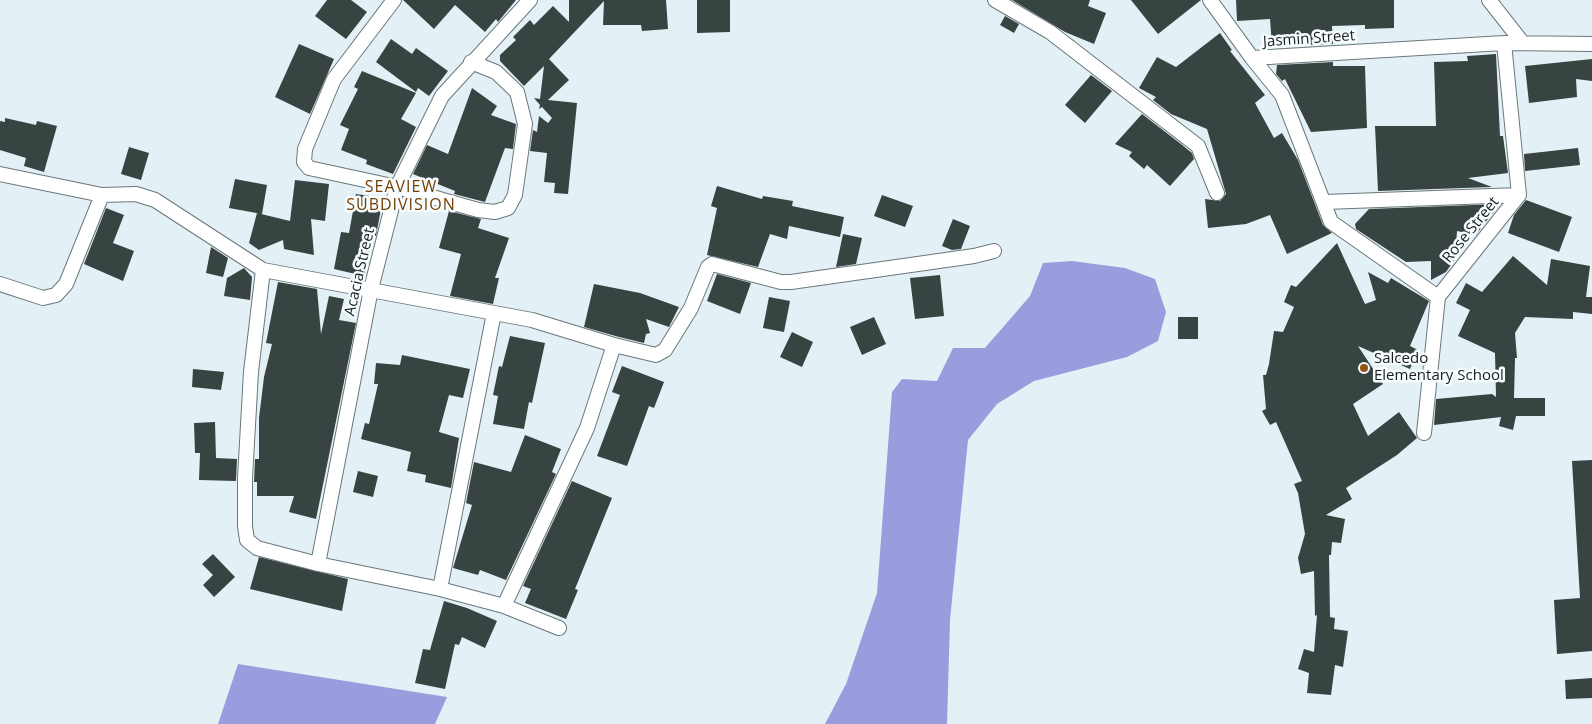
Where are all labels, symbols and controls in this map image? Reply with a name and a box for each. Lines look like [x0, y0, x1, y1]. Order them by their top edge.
street label: Jasmin Street [1262, 27, 1356, 51]
district label: SEAVIEW SUBDIVISION [345, 177, 457, 215]
street label: Rose Street [1439, 193, 1503, 267]
street label: Acacia Street [341, 226, 379, 318]
place label: Salcedo Elementary School [1374, 350, 1504, 385]
marker: Salcedo Elementary School [1358, 362, 1370, 374]

